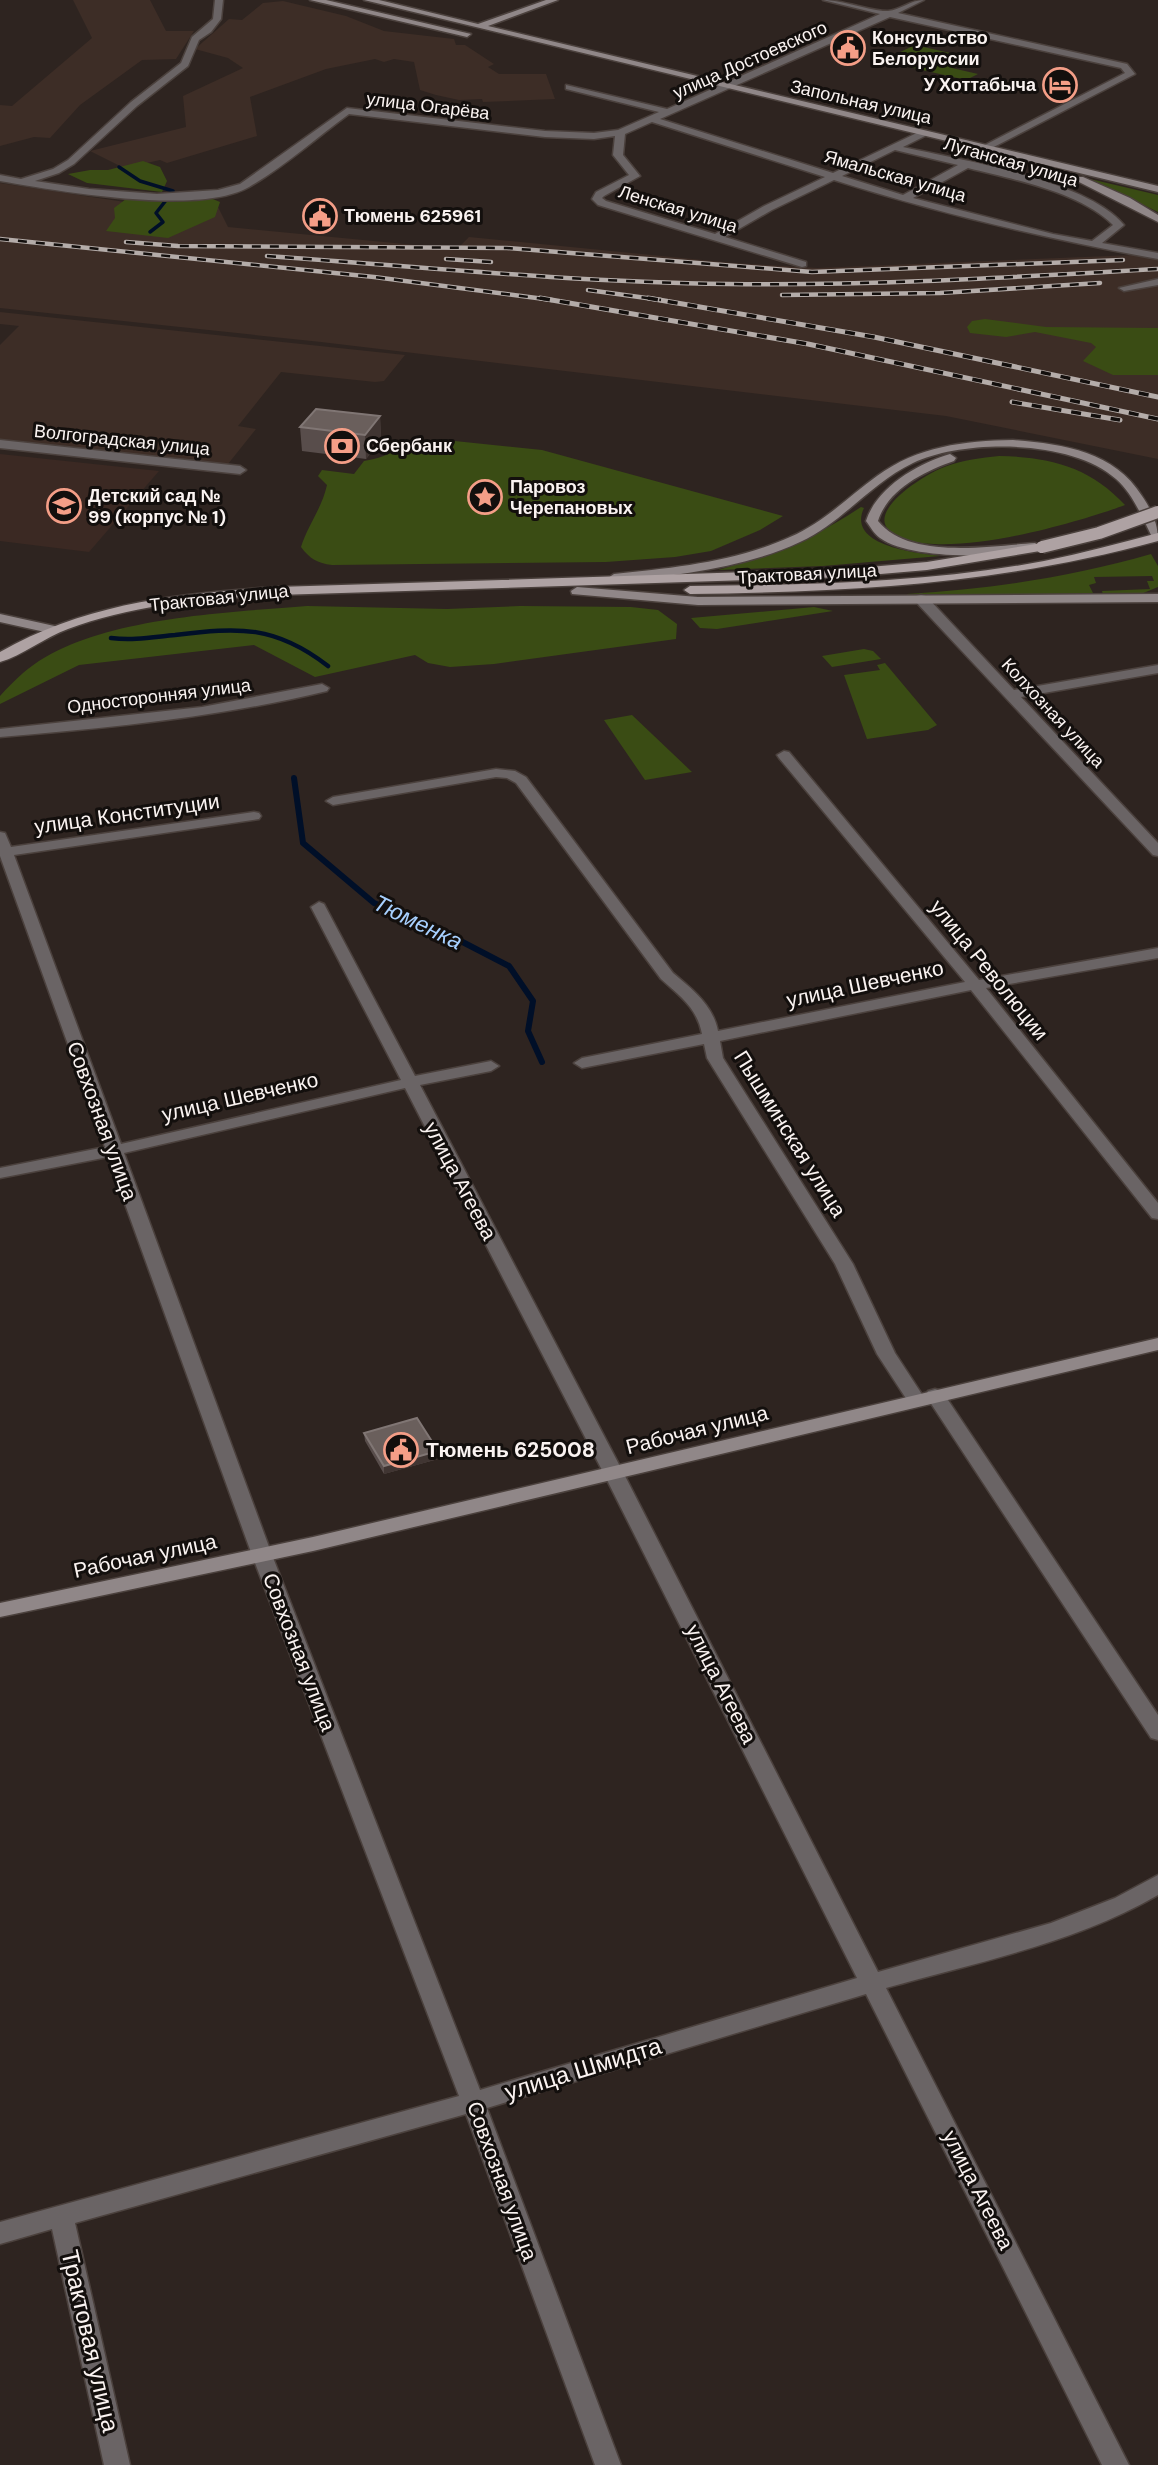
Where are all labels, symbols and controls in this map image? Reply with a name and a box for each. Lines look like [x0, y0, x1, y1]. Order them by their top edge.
street label: улица Достоевского [669, 15, 831, 105]
place label: Консульство Белоруссии [872, 26, 988, 71]
public building icon: Консульство Белоруссии [829, 29, 867, 67]
hotel icon: У Хоттабыча [1041, 66, 1079, 104]
place label: У Хоттабыча [924, 73, 1037, 97]
street label: Запольная улица [788, 74, 935, 130]
street label: улица Огарёва [365, 87, 492, 126]
street label: Луганская улица [941, 131, 1082, 193]
street label: Ямальская улица [821, 144, 970, 208]
street label: Ленская улица [616, 180, 741, 239]
public building icon: Тюмень 625961 [301, 197, 339, 235]
place label: Тюмень 625961 [344, 204, 481, 228]
street label: Волгоградская улица [33, 419, 212, 461]
bank icon: Сбербанк [323, 427, 361, 465]
place label: Сбербанк [366, 434, 453, 458]
place label: Паровоз Черепановых [510, 475, 633, 520]
place icon: Паровоз Черепановых [466, 478, 504, 516]
place label: Детский сад № 99 (корпус № 1) [88, 484, 226, 529]
school or university icon: Детский сад № 99 (корпус № 1) [45, 487, 83, 525]
street label: Трактовая улица [737, 558, 878, 590]
street label: Трактовая улица [148, 579, 291, 617]
street label: Колхозная улица [996, 653, 1111, 774]
street label: Односторонняя улица [66, 673, 253, 719]
street label: улица Конституции [33, 787, 221, 841]
water label: Тюменка [369, 888, 467, 956]
street label: улица Революции [923, 894, 1055, 1046]
street label: улица Шевченко [784, 954, 946, 1014]
street label: Совхозная улица [60, 1038, 144, 1205]
street label: Пышминская улица [727, 1045, 853, 1223]
street label: улица Шевченко [159, 1065, 321, 1129]
street label: улица Агеева [417, 1117, 503, 1245]
street label: Рабочая улица [623, 1399, 771, 1461]
public building icon: Тюмень 625008 [382, 1431, 420, 1469]
place label: Тюмень 625008 [426, 1436, 595, 1464]
street label: Рабочая улица [71, 1527, 219, 1585]
street label: Совхозная улица [256, 1569, 342, 1735]
street label: улица Агеева [679, 1620, 763, 1749]
street label: улица Шмидта [501, 2030, 666, 2107]
street label: Совхозная улица [460, 2098, 544, 2265]
street label: улица Агеева [936, 2126, 1020, 2255]
street label: Трактовая улица [54, 2247, 127, 2436]

